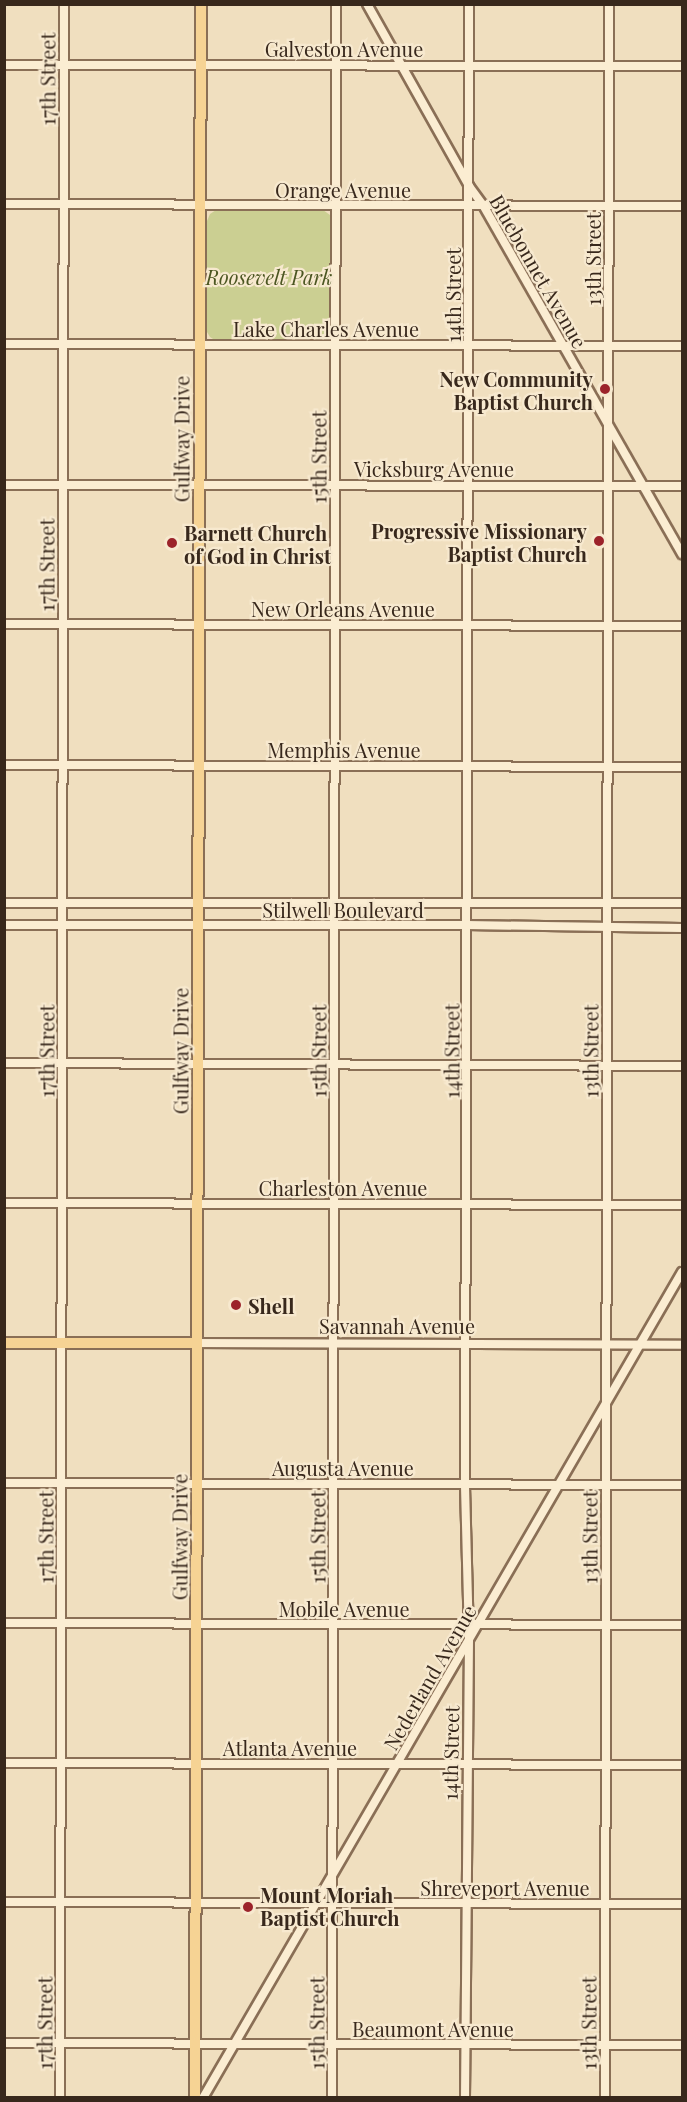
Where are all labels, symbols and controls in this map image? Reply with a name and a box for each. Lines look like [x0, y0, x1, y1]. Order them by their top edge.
street label: 17th Street [35, 32, 59, 126]
street label: Galveston Avenue [264, 36, 424, 60]
street label: Orange Avenue [275, 177, 411, 201]
street label: Bluebonnet Avenue [485, 190, 593, 352]
street label: 13th Street [580, 212, 604, 306]
street label: 14th Street [440, 248, 464, 342]
park label: Roosevelt Park [206, 264, 332, 288]
street label: Lake Charles Avenue [233, 316, 419, 340]
place label: New Community Baptist Church [439, 366, 593, 413]
street label: Gulfway Drive [169, 375, 193, 503]
marker: New Community Baptist Church [598, 382, 612, 396]
street label: 15th Street [306, 411, 330, 503]
street label: Vicksburg Avenue [354, 456, 514, 480]
street label: 17th Street [34, 518, 58, 612]
place label: Progressive Missionary Baptist Church [371, 518, 587, 565]
place label: Barnett Church of God in Christ [184, 520, 331, 567]
marker: Progressive Missionary Baptist Church [592, 534, 606, 548]
marker: Barnett Church of God in Christ [165, 536, 179, 550]
street label: New Orleans Avenue [251, 596, 435, 620]
street label: Memphis Avenue [267, 737, 421, 761]
street label: Stilwell Boulevard [262, 897, 424, 921]
street label: Gulfway Drive [168, 987, 192, 1115]
street label: 17th Street [34, 1004, 58, 1098]
street label: 14th Street [439, 1004, 463, 1098]
street label: 13th Street [578, 1004, 602, 1098]
street label: 15th Street [306, 1005, 330, 1097]
street label: Charleston Avenue [258, 1175, 428, 1199]
place label: Shell [248, 1293, 294, 1317]
marker: Shell [229, 1298, 243, 1312]
street label: Savannah Avenue [319, 1313, 475, 1337]
street label: Augusta Avenue [272, 1455, 414, 1479]
street label: Gulfway Drive [167, 1473, 191, 1601]
street label: 17th Street [33, 1490, 57, 1584]
street label: 13th Street [577, 1490, 601, 1584]
street label: 15th Street [305, 1491, 329, 1583]
street label: Mobile Avenue [278, 1596, 410, 1620]
street label: Nederland Avenue [378, 1600, 480, 1754]
street label: 14th Street [437, 1705, 463, 1801]
street label: Atlanta Avenue [222, 1735, 358, 1759]
street label: Shreveport Avenue [420, 1875, 590, 1899]
place label: Mount Moriah Baptist Church [260, 1883, 400, 1930]
marker: Mount Moriah Baptist Church [241, 1900, 255, 1914]
street label: 17th Street [32, 1976, 56, 2070]
street label: 13th Street [576, 1976, 600, 2070]
street label: 15th Street [304, 1977, 328, 2069]
street label: Beaumont Avenue [352, 2016, 514, 2040]

